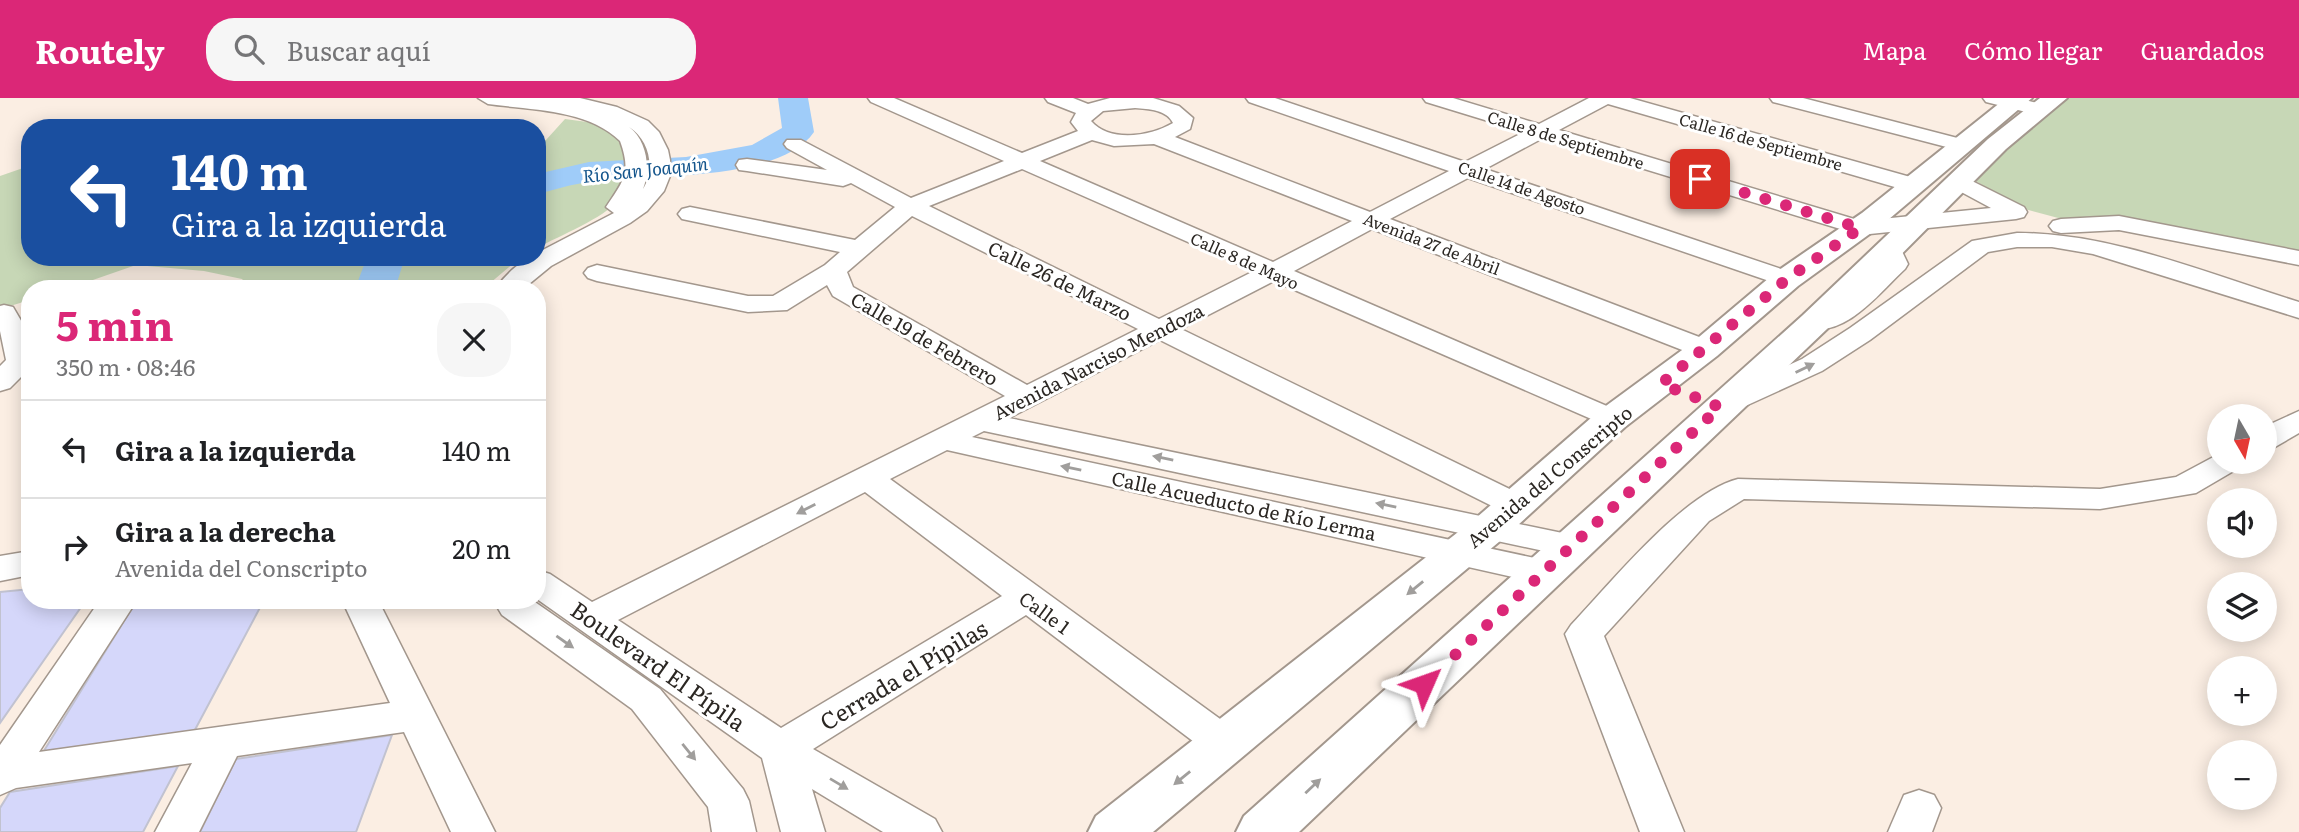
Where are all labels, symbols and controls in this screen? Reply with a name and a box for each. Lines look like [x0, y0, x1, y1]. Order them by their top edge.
search box [206, 18, 696, 81]
text: Routely [35, 25, 164, 74]
icon: search [230, 30, 268, 68]
text: Buscar aquí [286, 30, 430, 69]
text: Mapa [1862, 32, 1926, 67]
text: Cómo llegar [1964, 32, 2102, 67]
text: Guardados [2140, 32, 2264, 67]
street label: Calle 8 de Septiembre [1485, 104, 1647, 174]
street label: Calle 16 de Septiembre [1677, 106, 1845, 176]
text: 140 m [171, 132, 308, 205]
icon: left [56, 147, 147, 238]
water label: Río San Joaquín [581, 149, 709, 189]
pin [1670, 149, 1730, 209]
street label: Calle 14 de Agosto [1455, 154, 1589, 220]
icon: arrive [1681, 160, 1719, 198]
text: Gira a la izquierda [171, 199, 446, 247]
street label: Avenida 27 de Abril [1360, 206, 1504, 280]
street label: Calle 8 de Mayo [1187, 225, 1303, 295]
street label: Calle 26 de Marzo [984, 233, 1136, 327]
street label: Calle 19 de Febrero [846, 284, 1004, 392]
text: 5 min [56, 292, 174, 354]
street label: Avenida Narciso Mendoza [988, 295, 1209, 426]
button: close [437, 303, 511, 377]
text: 350 m · 08:46 [56, 349, 195, 383]
one-way arrow [1795, 362, 1815, 374]
street label: Avenida del Conscripto [1460, 398, 1638, 554]
north arrow [2207, 404, 2277, 474]
map controls [2207, 404, 2277, 810]
icon: left [56, 430, 94, 468]
text: Gira a la izquierda [115, 430, 356, 469]
text: 140 m [442, 430, 511, 469]
one-way arrow [1152, 453, 1174, 464]
one-way arrow [1060, 462, 1082, 473]
street label: Calle Acueducto de Río Lerma [1109, 463, 1380, 547]
button: sound [2207, 488, 2277, 558]
one-way arrow [1375, 499, 1397, 510]
one-way arrow [796, 503, 816, 514]
text: Gira a la derecha [115, 511, 335, 550]
icon: right [56, 528, 94, 566]
text: 20 m [452, 528, 511, 567]
text: Avenida del Conscripto [115, 550, 368, 584]
button: layers [2207, 572, 2277, 642]
one-way arrow [1407, 580, 1425, 595]
street label: Calle 1 [1014, 584, 1077, 640]
street label: Boulevard El Pípila [564, 592, 754, 739]
street label: Cerrada el Pípilas [813, 610, 993, 738]
one-way arrow [556, 634, 574, 648]
position arrow [1387, 647, 1461, 721]
button: + [2207, 656, 2277, 726]
button: − [2207, 740, 2277, 810]
one-way arrow [681, 744, 696, 761]
one-way arrow [1173, 770, 1191, 785]
one-way arrow [829, 778, 848, 790]
one-way arrow [1304, 778, 1321, 794]

